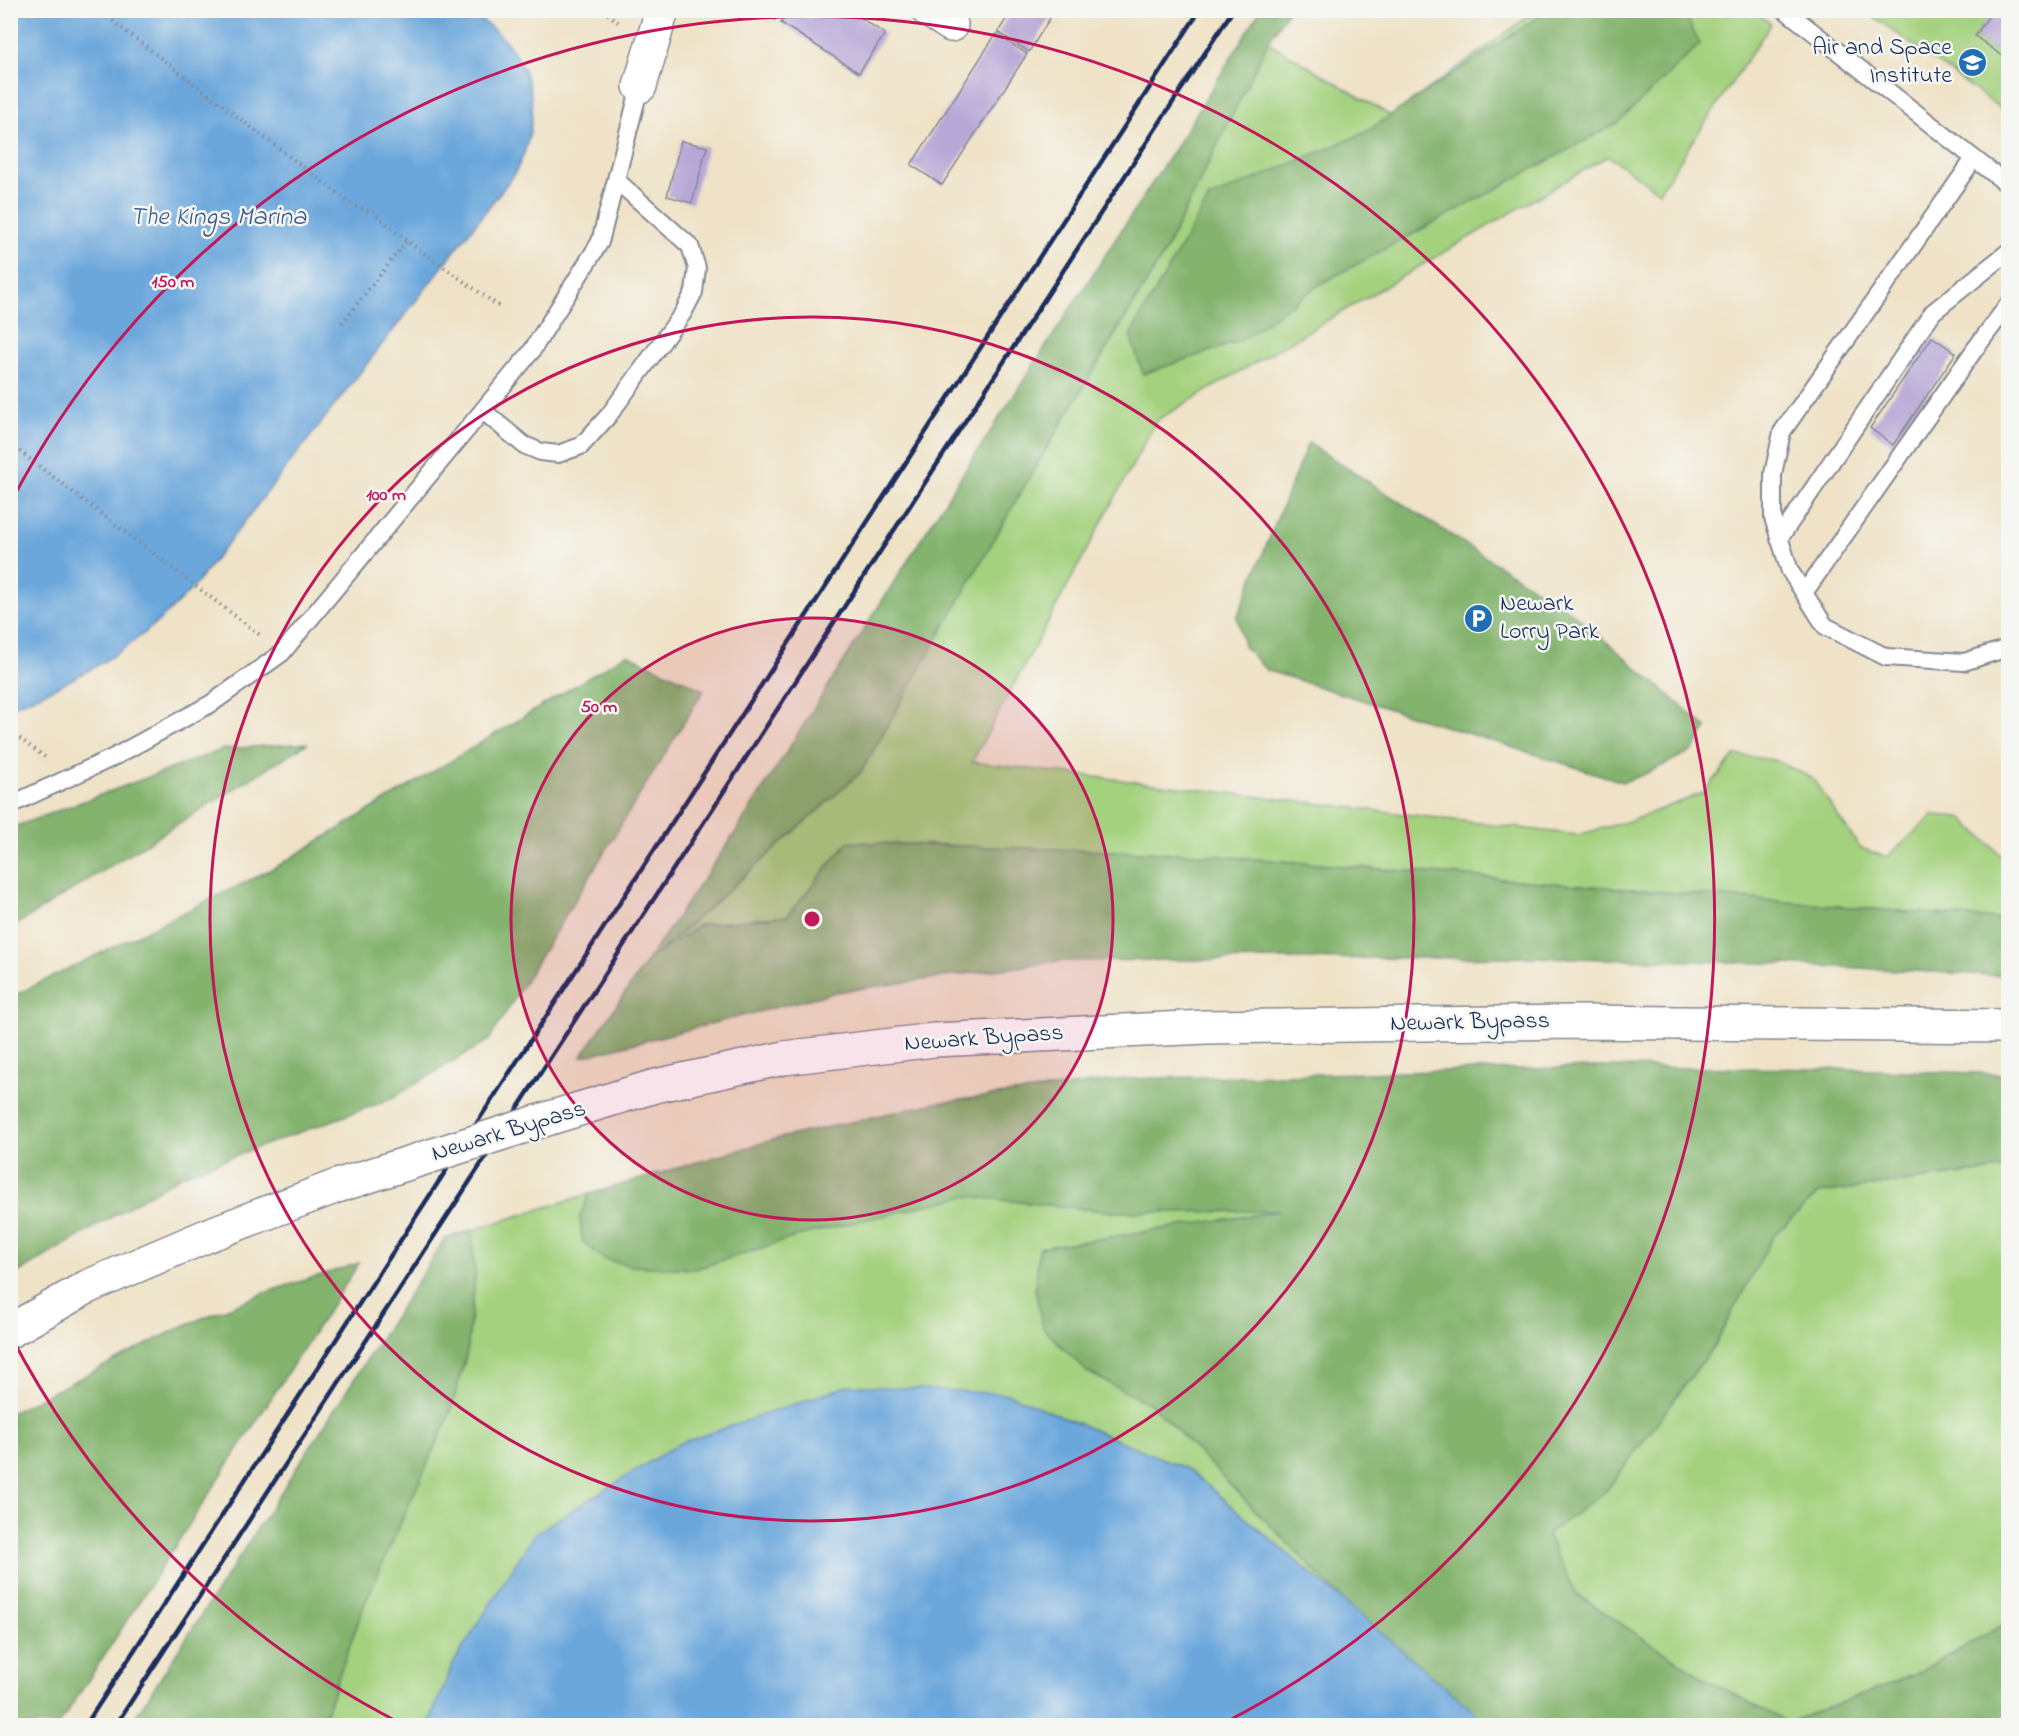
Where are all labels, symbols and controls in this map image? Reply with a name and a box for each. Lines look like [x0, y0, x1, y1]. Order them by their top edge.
place label: Air and Space Institute [1812, 31, 1952, 94]
school or university icon: Air and Space Institute [1957, 46, 1989, 78]
water label: The Kings Marina [130, 199, 307, 237]
text: 150 m [152, 270, 194, 296]
text: 100 m [366, 483, 406, 509]
place label: Newark Lorry Park [1500, 587, 1599, 651]
parking icon: Newark Lorry Park [1463, 602, 1495, 634]
text: 50 m [581, 695, 617, 721]
centre of rings [802, 909, 822, 929]
street label: Newark Bypass [1390, 1004, 1550, 1043]
street label: Newark Bypass [903, 1016, 1065, 1063]
street label: Newark Bypass [428, 1092, 591, 1173]

